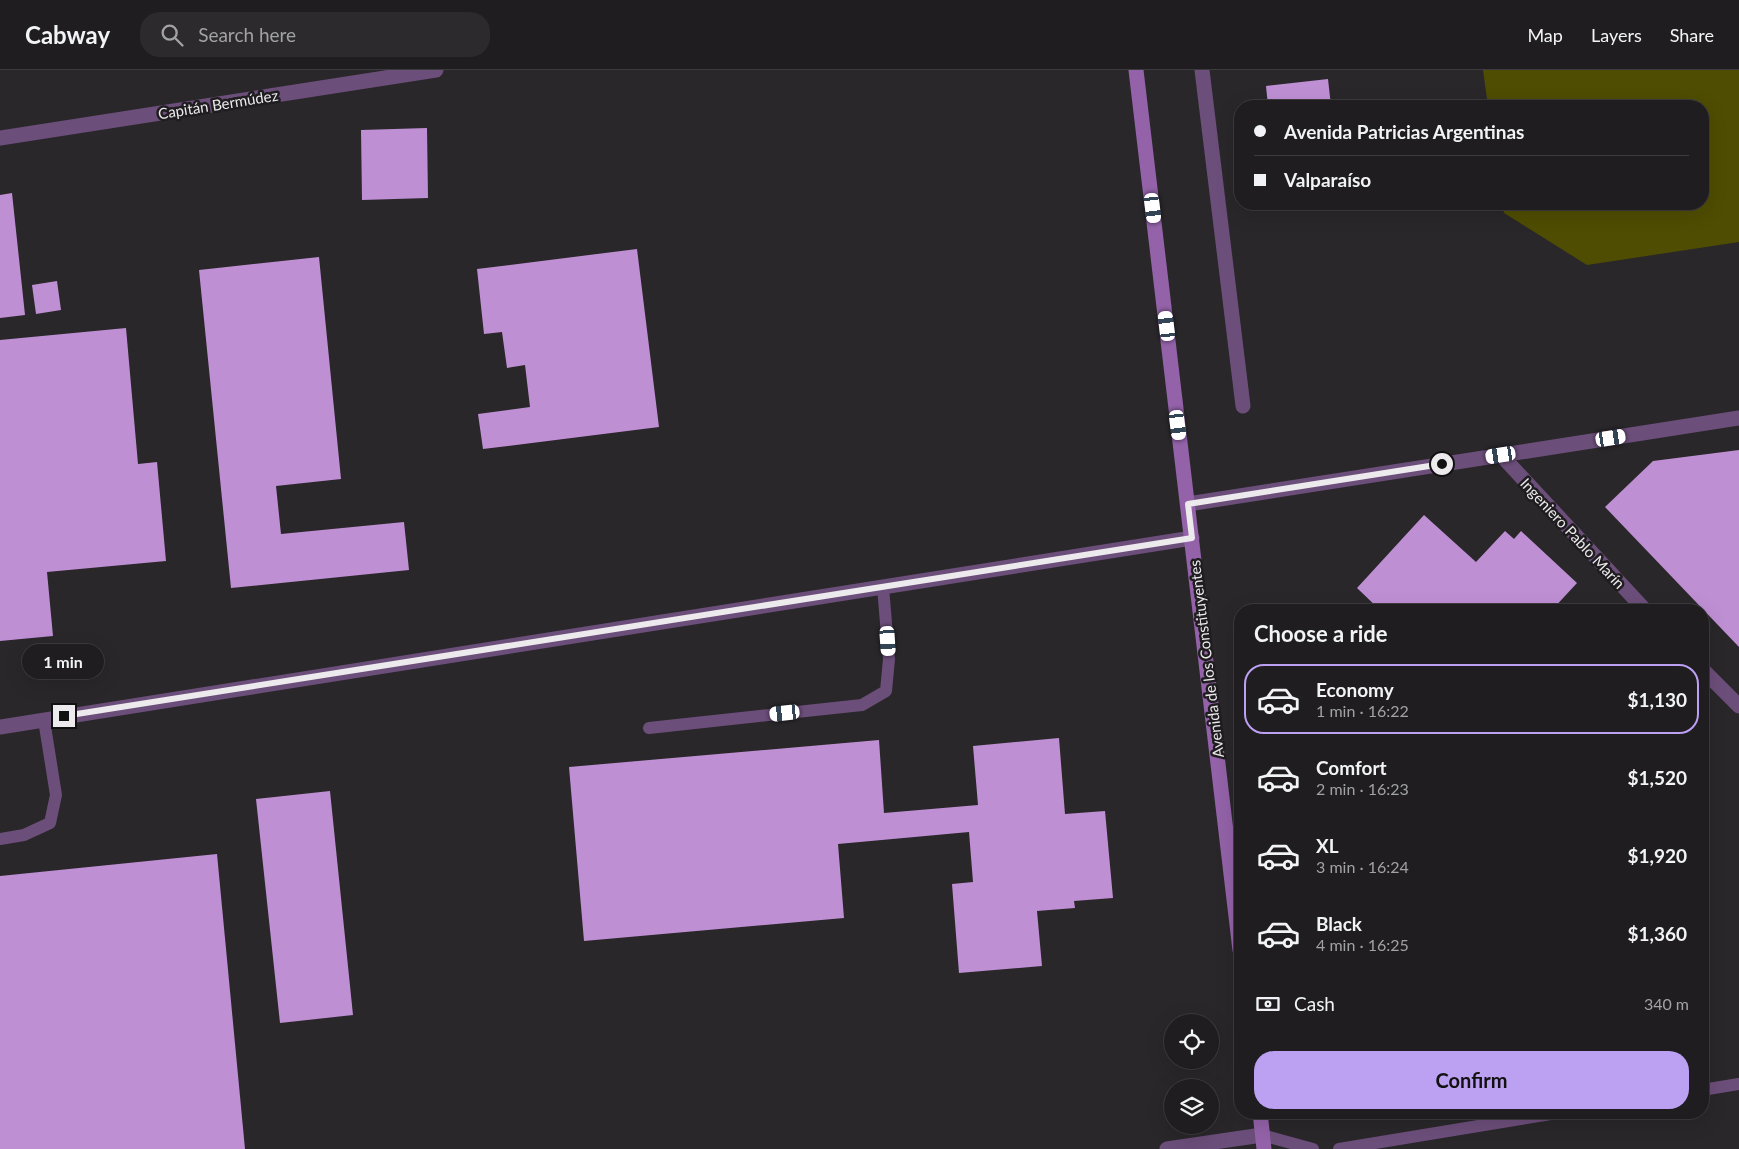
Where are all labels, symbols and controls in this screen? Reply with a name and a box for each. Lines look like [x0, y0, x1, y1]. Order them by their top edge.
search box [140, 12, 490, 57]
text: Cabway [25, 20, 110, 49]
icon: search [158, 21, 186, 49]
text: Search here [198, 23, 296, 46]
text: Map [1527, 24, 1563, 46]
text: Layers [1591, 24, 1642, 46]
text: Share [1670, 24, 1714, 46]
street label: Capitán Bermúdez [157, 86, 280, 122]
text: Avenida Patricias Argentinas [1284, 120, 1524, 143]
text: Valparaíso [1284, 168, 1371, 191]
car [1143, 192, 1162, 224]
car [1157, 310, 1176, 342]
car [1168, 409, 1187, 441]
car [1595, 428, 1626, 448]
car [1485, 445, 1516, 465]
route start [1431, 453, 1453, 475]
street label: Ingeniero Pablo Marín [1517, 474, 1629, 592]
street label: Avenida de los Constituyentes [1185, 559, 1227, 759]
text: Choose a ride [1254, 620, 1388, 647]
car [879, 626, 896, 656]
callout: 1 min [23, 644, 105, 678]
text: 1 min [43, 652, 83, 671]
icon: car [1256, 677, 1301, 722]
text: Economy [1316, 678, 1394, 701]
text: $1,130 [1627, 688, 1687, 711]
text: 1 min · 16:22 [1316, 701, 1409, 720]
car [769, 704, 800, 722]
route end [53, 705, 75, 727]
icon: car [1256, 755, 1301, 800]
text: Comfort [1316, 756, 1387, 779]
text: $1,520 [1627, 766, 1687, 789]
text: 2 min · 16:23 [1316, 779, 1409, 798]
icon: car [1256, 833, 1301, 878]
text: XL [1316, 834, 1339, 857]
text: $1,920 [1627, 844, 1687, 867]
text: 3 min · 16:24 [1316, 857, 1409, 876]
icon: car [1256, 911, 1301, 956]
text: Black [1316, 912, 1362, 935]
text: $1,360 [1627, 922, 1687, 945]
text: 4 min · 16:25 [1316, 935, 1409, 954]
icon: cash [1254, 990, 1282, 1018]
text: Cash [1294, 992, 1335, 1015]
text: 340 m [1644, 994, 1689, 1013]
map controls [1164, 1014, 1219, 1134]
button: locate [1164, 1014, 1219, 1069]
button: Confirm [1254, 1051, 1689, 1109]
button: layers [1164, 1079, 1219, 1134]

